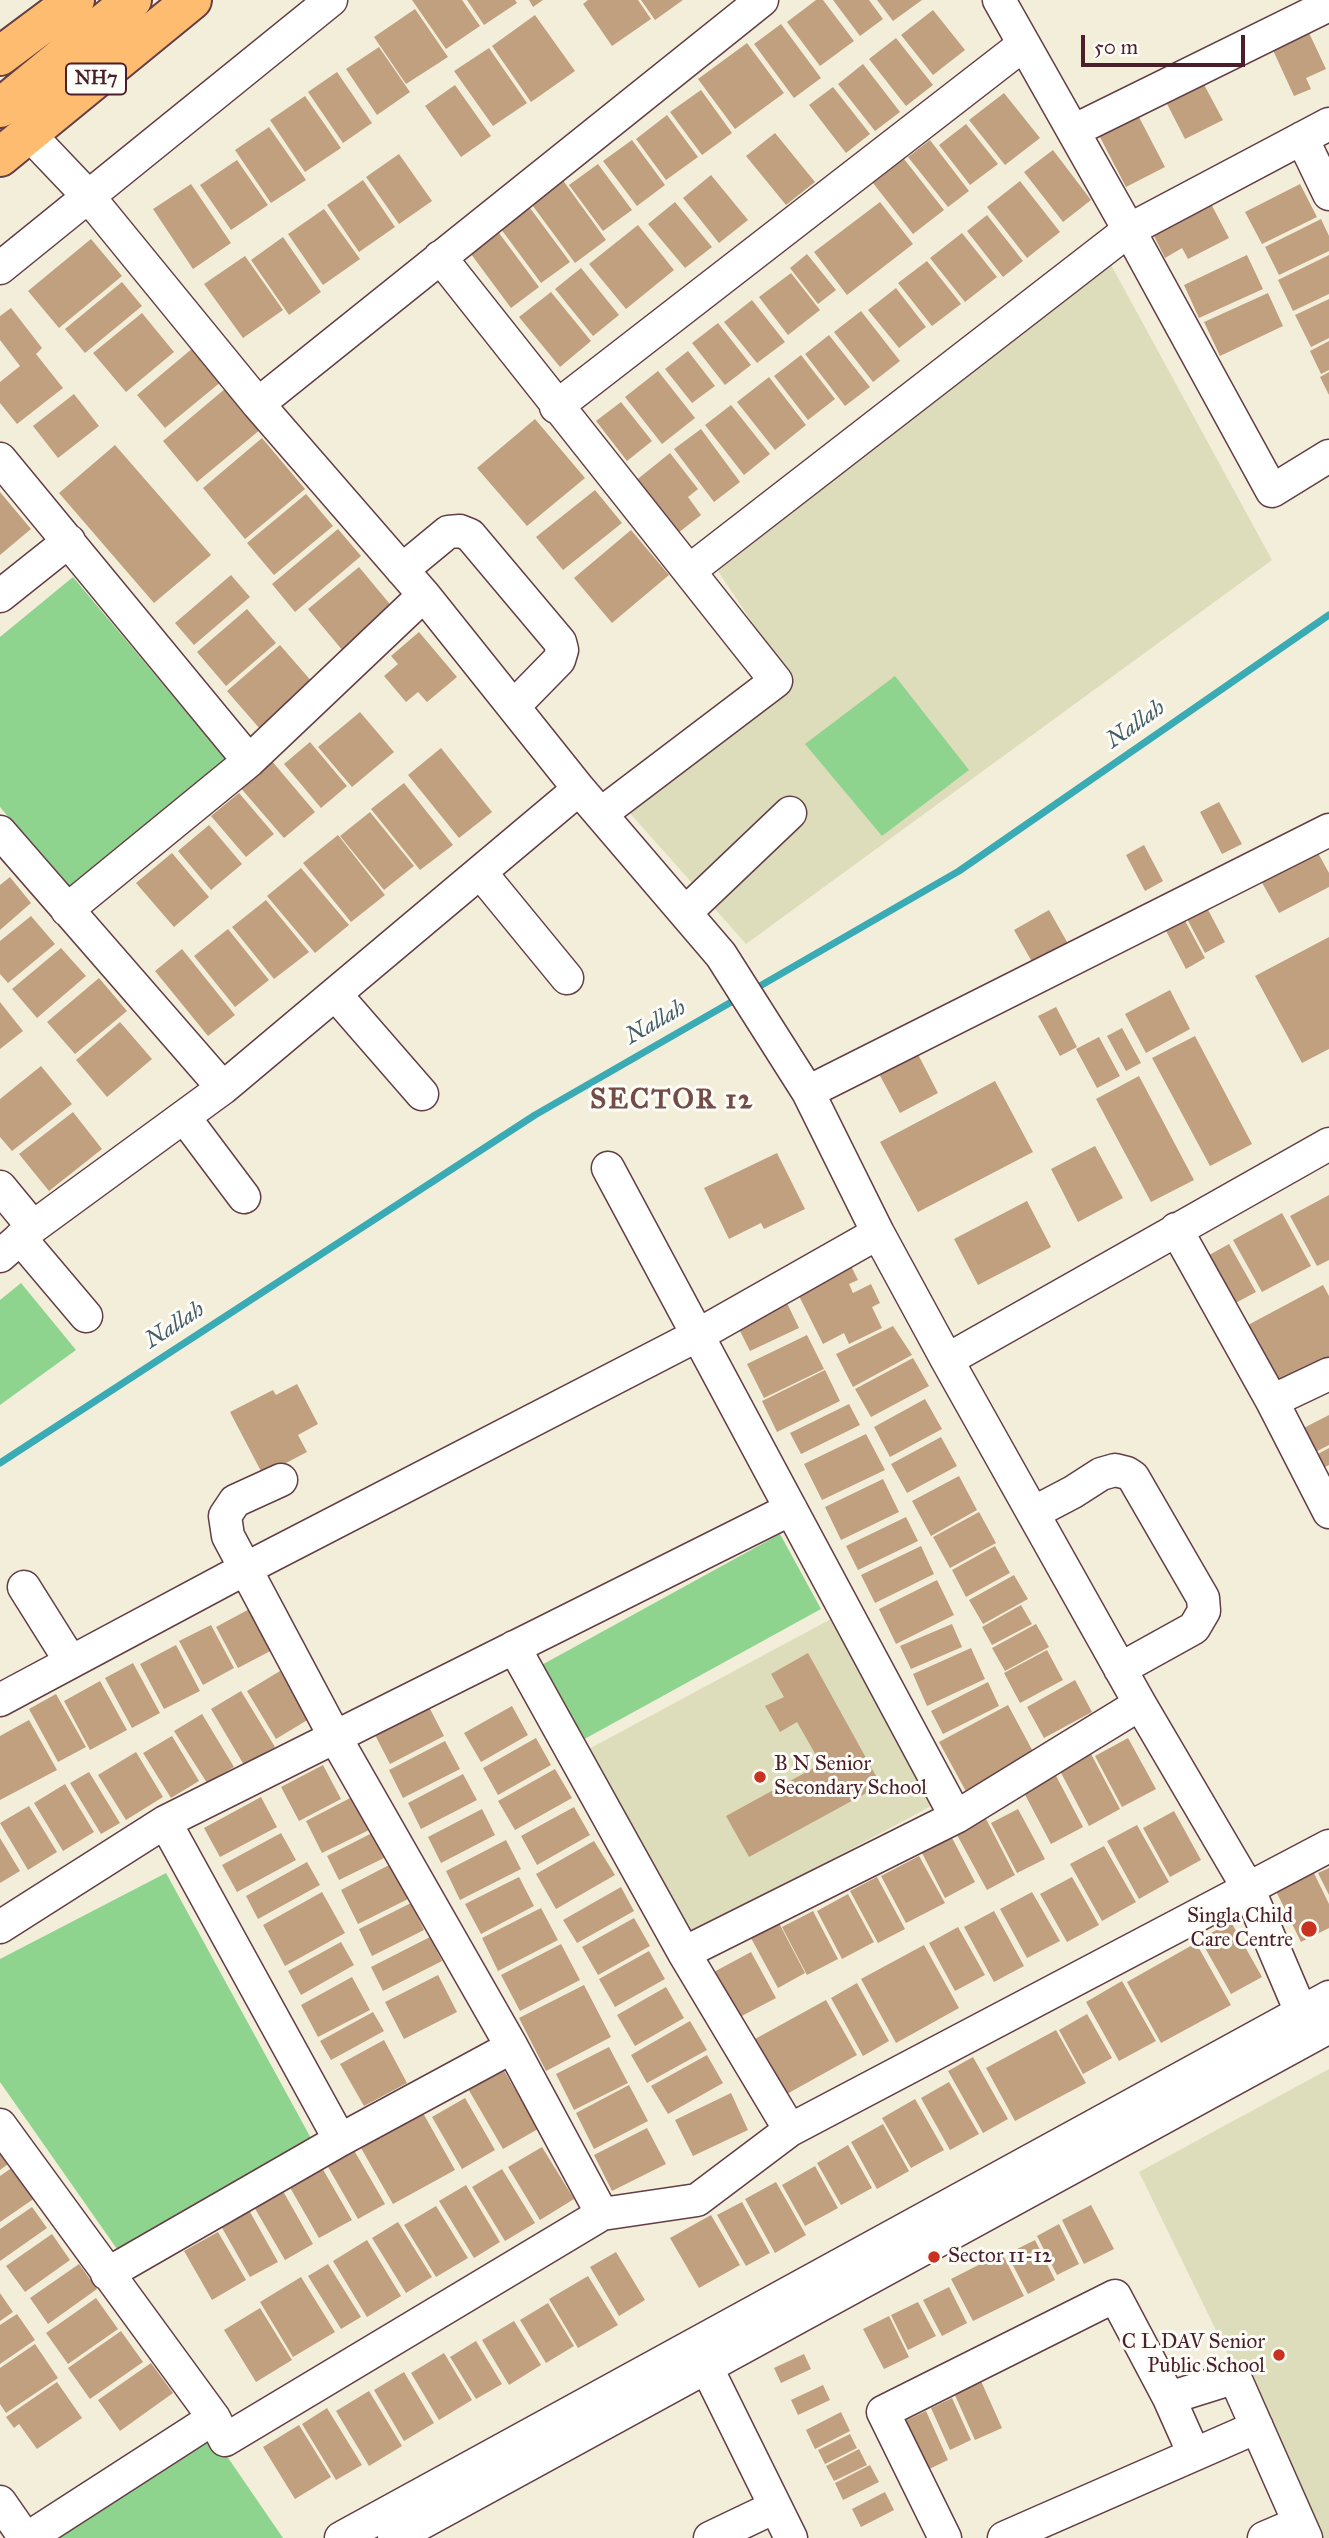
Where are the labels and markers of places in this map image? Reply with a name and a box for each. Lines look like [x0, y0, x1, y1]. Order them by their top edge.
place label: B N Senior Secondary School [774, 1752, 927, 1802]
marker: B N Senior Secondary School [752, 1769, 768, 1785]
place label: Singla Child Care Centre [1187, 1904, 1293, 1954]
marker: Singla Child Care Centre [1299, 1919, 1319, 1939]
place label: Sector 11-12 [948, 2244, 1052, 2270]
marker: Sector 11-12 [926, 2249, 942, 2265]
place label: C L DAV Senior Public School [1122, 2330, 1265, 2380]
marker: C L DAV Senior Public School [1271, 2347, 1287, 2363]

